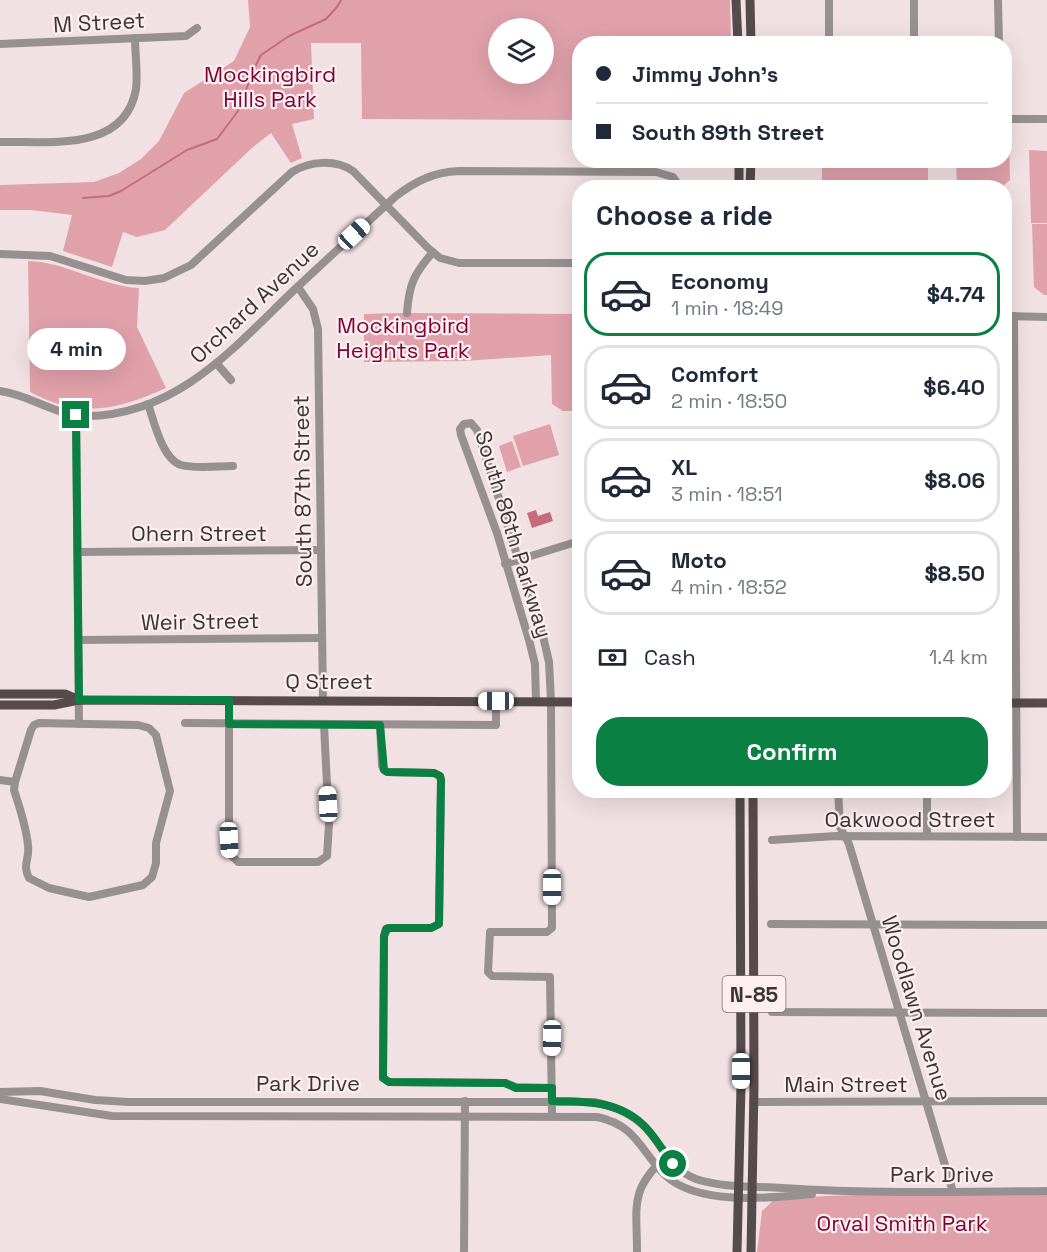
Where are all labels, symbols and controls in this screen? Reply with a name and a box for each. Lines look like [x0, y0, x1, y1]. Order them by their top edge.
street label: M Street [52, 6, 146, 38]
map controls [488, 18, 554, 84]
button: layers [488, 18, 554, 84]
park label: Mockingbird Hills Park [204, 60, 336, 113]
text: Jimmy John's [632, 60, 778, 88]
text: South 89th Street [632, 118, 824, 146]
text: Choose a ride [596, 198, 773, 233]
car [335, 215, 373, 253]
street label: Orchard Avenue [183, 235, 325, 369]
icon: car [599, 267, 653, 321]
text: Economy [671, 267, 769, 295]
text: $4.74 [927, 280, 985, 308]
text: 1 min · 18:49 [671, 295, 784, 321]
park label: Mockingbird Heights Park [336, 311, 470, 364]
callout: 4 min [26, 328, 125, 370]
text: 4 min [50, 336, 103, 362]
icon: car [599, 360, 653, 414]
text: Comfort [671, 360, 759, 388]
text: $6.40 [923, 373, 985, 401]
text: 2 min · 18:50 [671, 388, 787, 414]
street label: South 87th Street [286, 395, 318, 587]
route end [62, 401, 89, 428]
street label: South 86th Parkway [469, 427, 559, 641]
icon: car [599, 453, 653, 507]
text: XL [671, 453, 697, 481]
text: $8.06 [924, 466, 985, 494]
text: 3 min · 18:51 [671, 481, 783, 507]
street label: Ohern Street [131, 519, 267, 547]
icon: car [599, 546, 653, 600]
text: Moto [671, 546, 727, 574]
text: $8.50 [924, 559, 985, 587]
text: 4 min · 18:52 [671, 574, 787, 600]
street label: Weir Street [140, 606, 260, 636]
icon: cash [596, 641, 629, 674]
text: Cash [644, 643, 696, 671]
text: 1.4 km [929, 644, 988, 670]
street label: Q Street [285, 667, 373, 695]
car [478, 692, 514, 710]
button: Confirm [596, 717, 988, 786]
car [318, 786, 338, 822]
street label: Oakwood Street [825, 805, 995, 833]
car [219, 822, 239, 858]
car [543, 869, 561, 905]
street label: Woodlawn Avenue [875, 912, 959, 1104]
road number: N-85 [722, 976, 786, 1012]
car [543, 1020, 561, 1056]
car [732, 1053, 750, 1089]
street label: Park Drive [256, 1069, 360, 1097]
street label: Main Street [784, 1070, 908, 1098]
route start [659, 1150, 686, 1177]
street label: Park Drive [890, 1160, 994, 1188]
park label: Orval Smith Park [816, 1209, 988, 1237]

